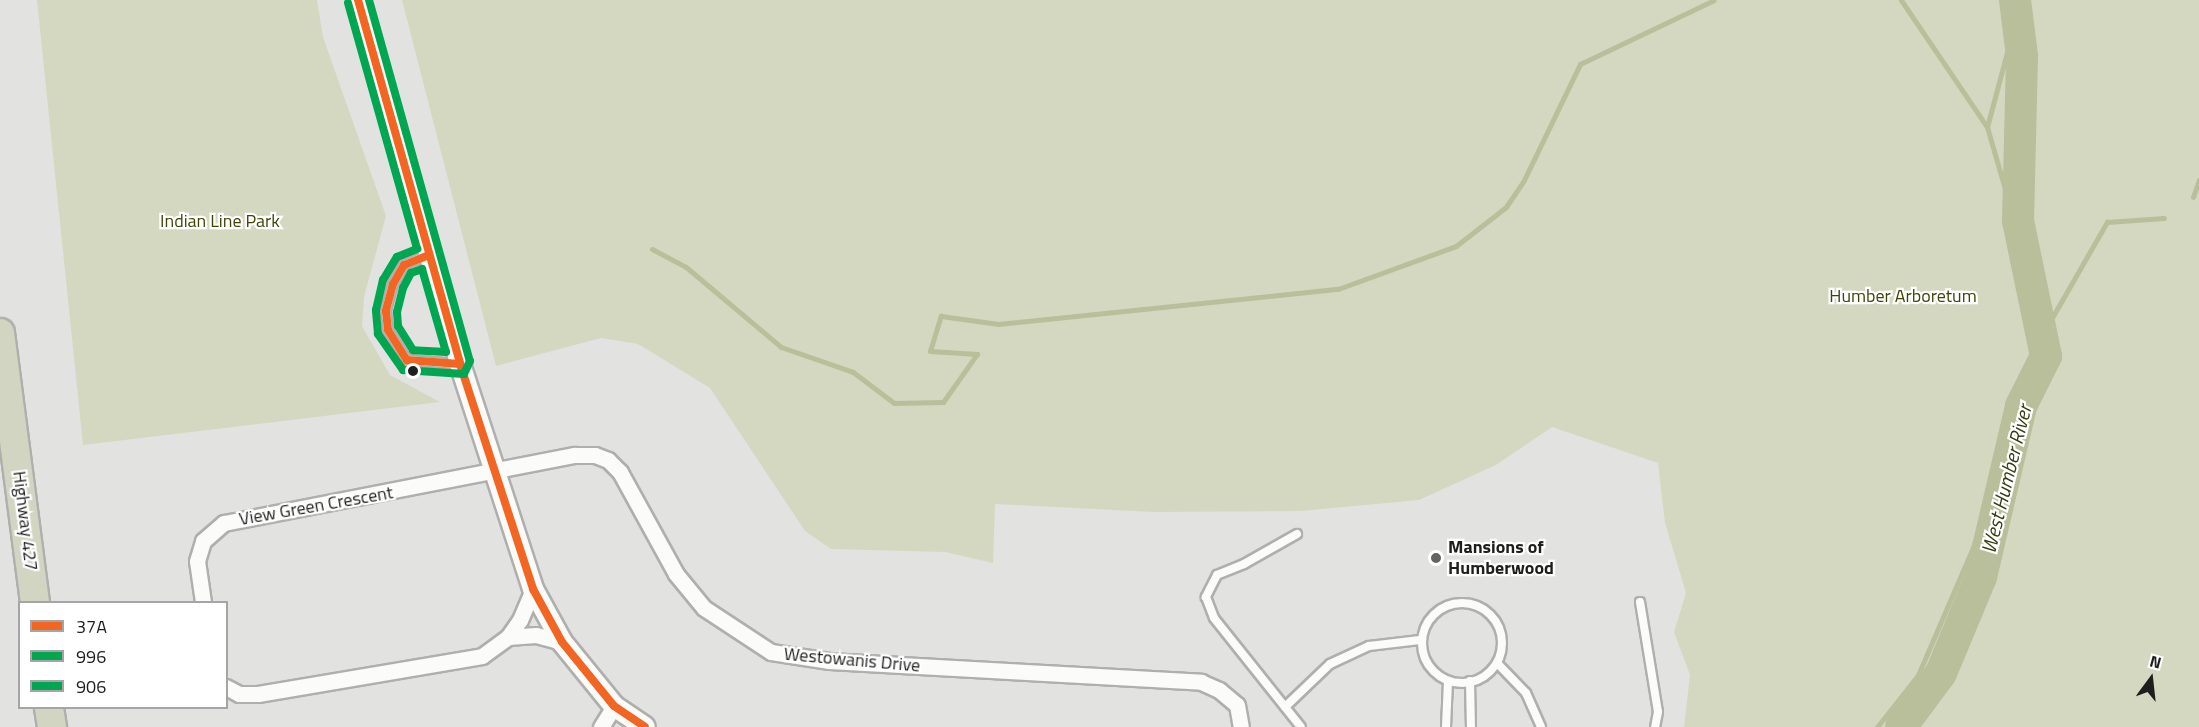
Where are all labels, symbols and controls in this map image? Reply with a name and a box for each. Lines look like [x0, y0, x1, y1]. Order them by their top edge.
park label: Indian Line Park [160, 210, 280, 232]
park label: Humber Arboretum [1829, 285, 1977, 307]
unlabelled marker [407, 365, 419, 377]
water label: West Humber River [1976, 402, 2036, 556]
street label: Highway 427 [8, 470, 42, 572]
street label: View Green Crescent [237, 482, 395, 530]
place label: Mansions of Humberwood [1448, 537, 1554, 580]
marker: Mansions of Humberwood [1429, 551, 1443, 565]
legend [18, 601, 228, 709]
text: 37A [76, 613, 107, 640]
text: 996 [76, 643, 106, 670]
street label: Westowanis Drive [783, 643, 921, 677]
north arrow [2121, 649, 2181, 709]
text: N [2147, 649, 2164, 675]
text: 906 [76, 673, 106, 700]

